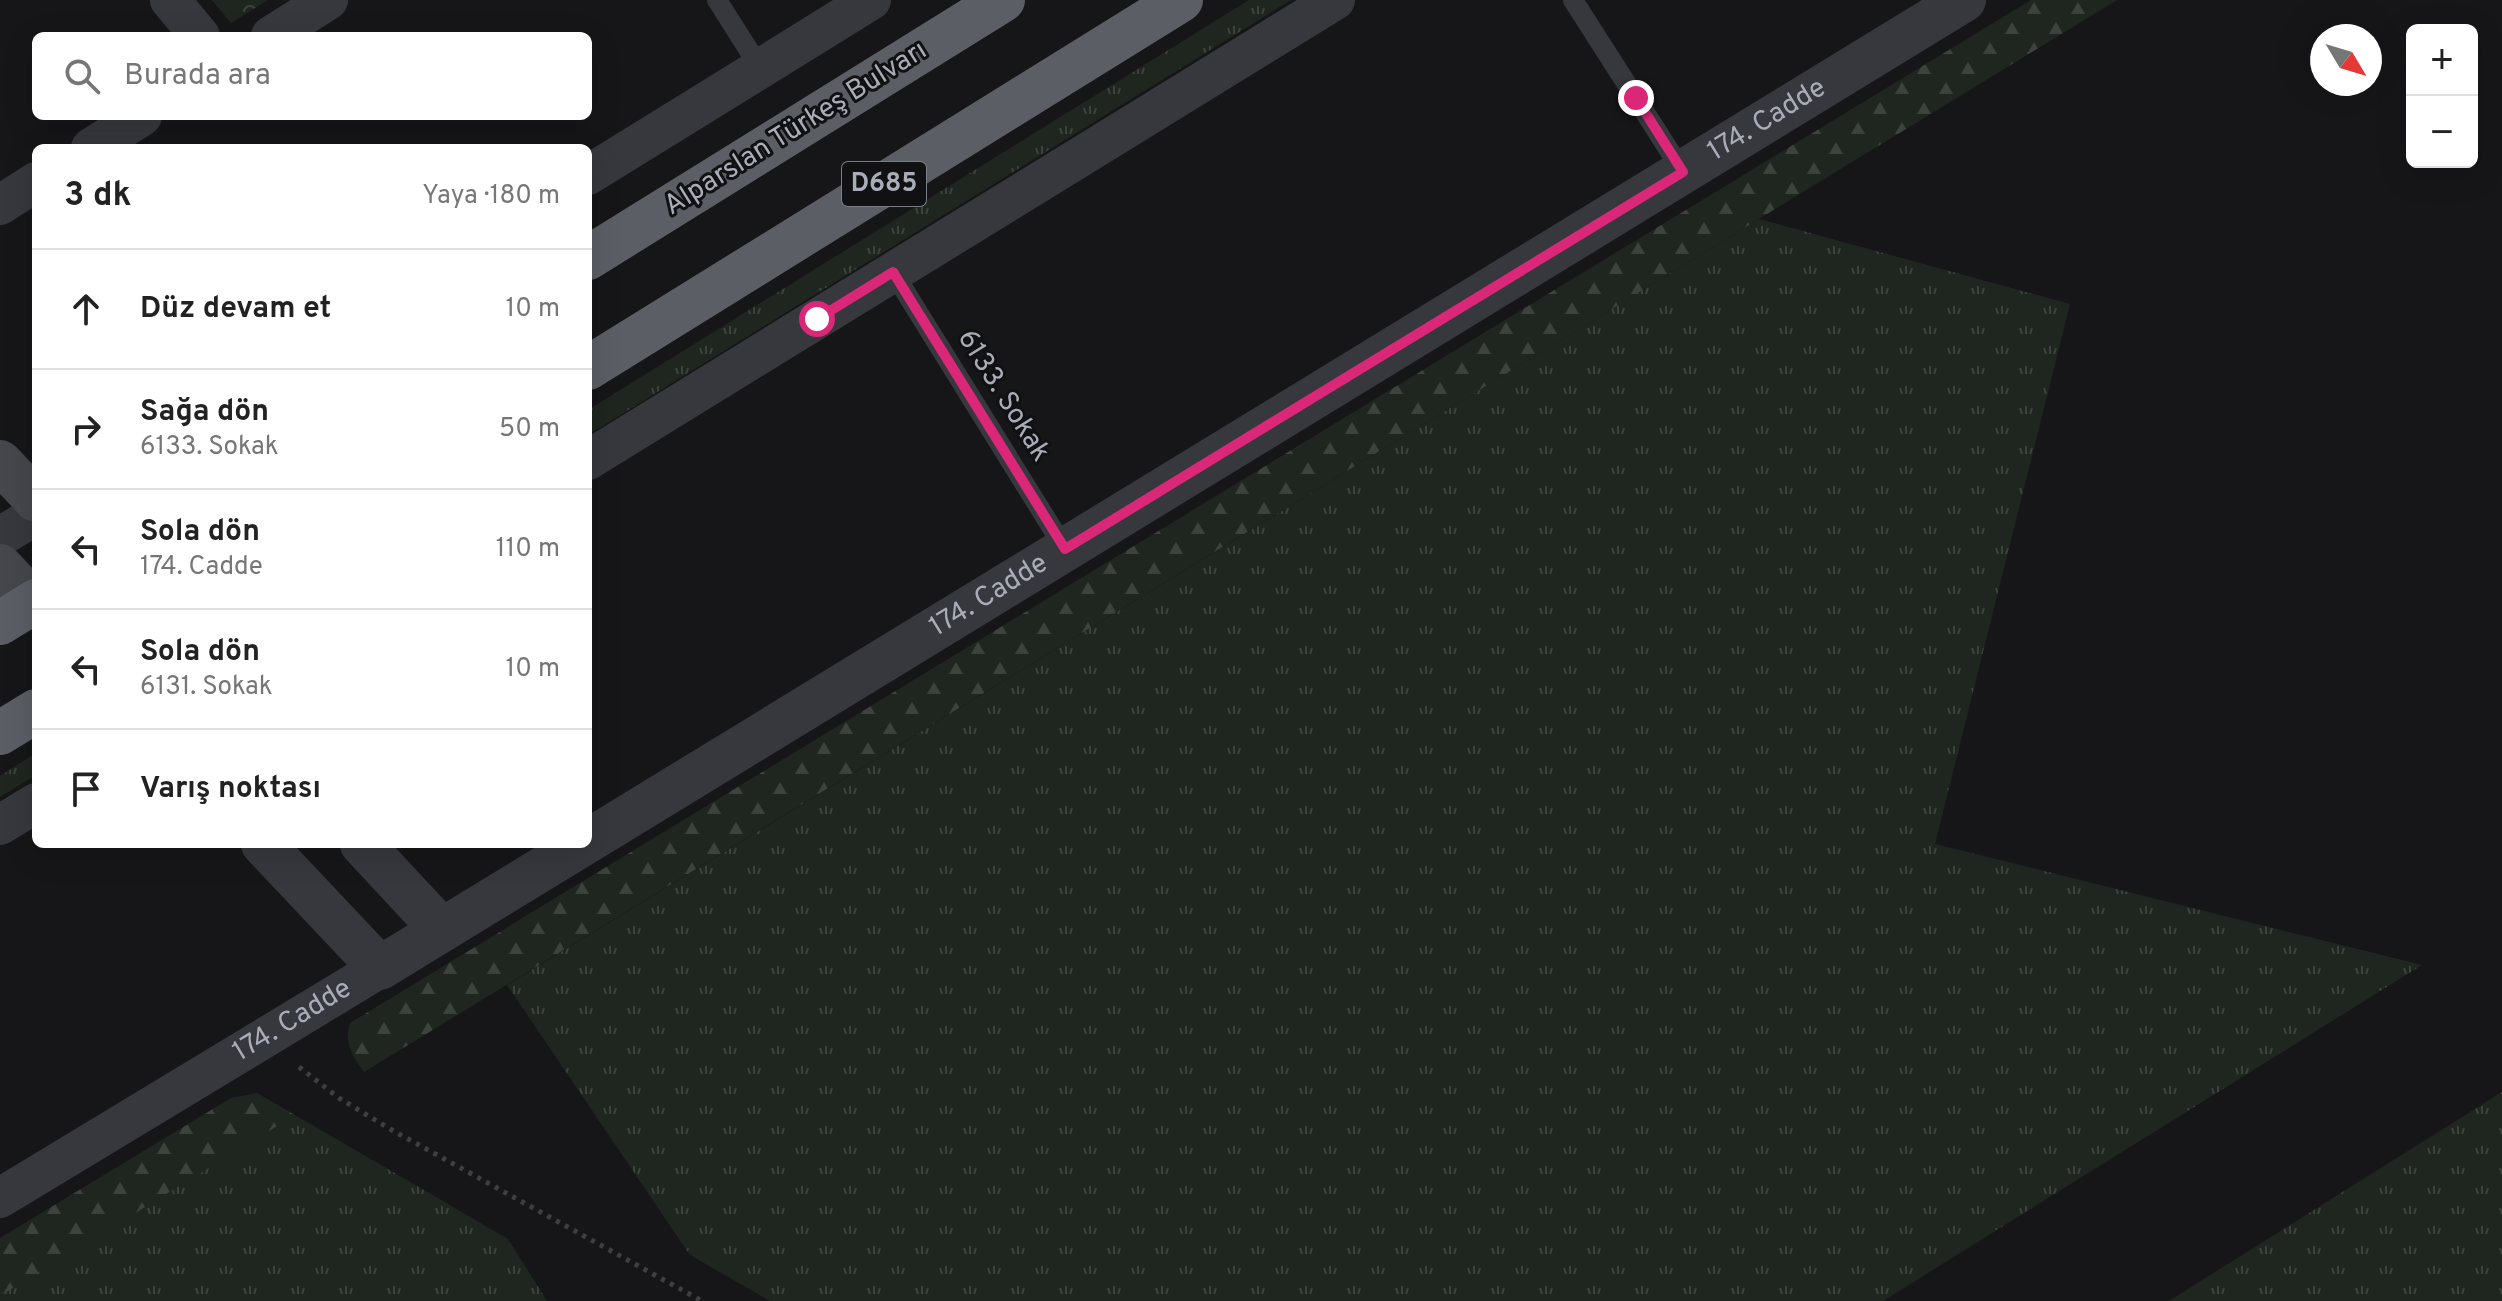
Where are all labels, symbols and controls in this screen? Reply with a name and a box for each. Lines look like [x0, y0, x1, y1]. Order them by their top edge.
north arrow [2310, 24, 2382, 96]
map controls [2406, 24, 2478, 168]
button: + [2406, 24, 2478, 96]
search box [32, 32, 592, 120]
street label: Alparslan Türkeş Bulvarı [658, 33, 934, 225]
icon: search [60, 54, 104, 98]
text: Burada ara [124, 58, 271, 95]
street label: 174. Cadde [1701, 70, 1833, 170]
route end [1618, 80, 1654, 116]
button: − [2406, 96, 2478, 168]
road number: D685 [842, 162, 926, 206]
text: 3 dk [64, 175, 132, 218]
text: Yaya · 180 m [422, 180, 560, 213]
icon: ahead [64, 287, 108, 331]
text: Düz devam et [140, 291, 331, 328]
text: 10 m [505, 293, 560, 326]
route start [799, 301, 835, 337]
street label: 6133. Sokak [948, 323, 1058, 469]
text: Sağa dön [140, 394, 269, 431]
icon: right [64, 407, 108, 451]
text: 50 m [499, 413, 560, 446]
text: 6133. Sokak [140, 431, 279, 464]
text: Sola dön [140, 514, 260, 551]
icon: left [64, 527, 108, 571]
text: 110 m [496, 533, 560, 566]
street label: 174. Cadde [923, 546, 1055, 646]
text: 174. Cadde [140, 551, 263, 584]
text: Sola dön [140, 634, 260, 671]
icon: left [64, 647, 108, 691]
text: 10 m [505, 653, 560, 686]
text: 6131. Sokak [140, 671, 273, 704]
icon: arrive [64, 767, 108, 811]
text: Varış noktası [140, 771, 321, 808]
street label: 174. Cadde [227, 971, 358, 1071]

